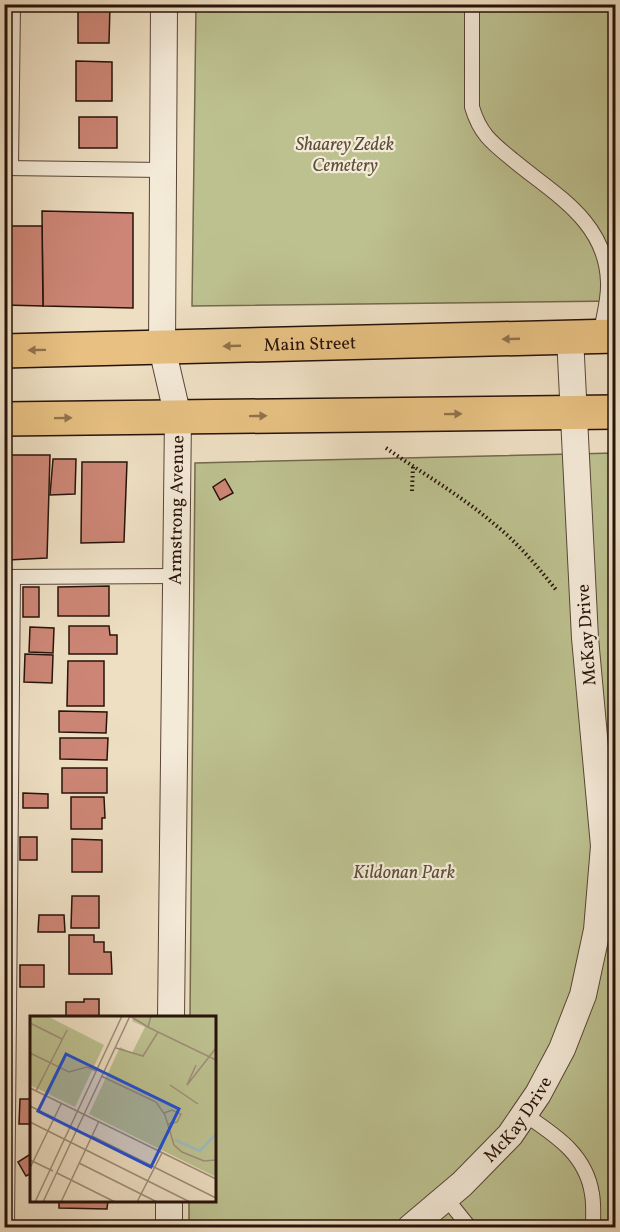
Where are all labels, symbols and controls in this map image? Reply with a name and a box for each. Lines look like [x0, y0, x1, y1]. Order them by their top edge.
park label: Shaarey Zedek Cemetery [296, 133, 394, 179]
street label: Main Street [263, 331, 357, 359]
one-way arrow [502, 334, 521, 343]
one-way arrow [223, 341, 242, 351]
one-way arrow [28, 345, 47, 355]
one-way arrow [443, 409, 462, 419]
one-way arrow [248, 411, 267, 421]
one-way arrow [53, 414, 72, 423]
street label: Armstrong Avenue [164, 435, 191, 585]
street label: McKay Drive [571, 583, 604, 687]
park label: Kildonan Park [353, 861, 455, 886]
inset map [30, 1016, 216, 1202]
street label: McKay Drive [479, 1072, 559, 1169]

